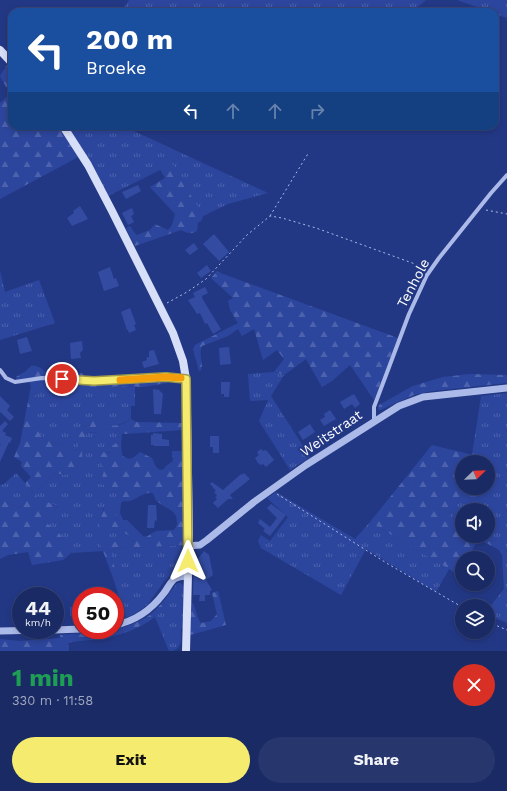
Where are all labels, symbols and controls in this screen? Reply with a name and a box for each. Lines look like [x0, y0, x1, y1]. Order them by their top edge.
text: 200 m [86, 23, 173, 56]
icon: left [20, 24, 72, 76]
text: Broeke [86, 57, 146, 78]
icon: left [180, 100, 202, 122]
icon: ahead [222, 100, 244, 122]
icon: ahead [264, 100, 286, 122]
icon: right [306, 100, 328, 122]
street label: Tenhole [393, 256, 433, 310]
pin [45, 362, 79, 396]
icon: arrive [51, 368, 73, 390]
street label: Weitstraat [297, 406, 365, 459]
north arrow [455, 455, 495, 495]
map controls [455, 455, 495, 639]
button: sound [455, 503, 495, 543]
position arrow [167, 540, 209, 582]
button: search [455, 551, 495, 591]
speed limit sign: 50 [72, 587, 124, 639]
text: 44 [25, 596, 51, 620]
button: layers [455, 599, 495, 639]
text: km/h [25, 617, 51, 628]
text: 1 min [12, 664, 74, 692]
button: close [453, 664, 495, 706]
text: 330 m · 11:58 [12, 693, 93, 708]
button: Exit [12, 737, 250, 783]
button: Share [258, 737, 495, 783]

